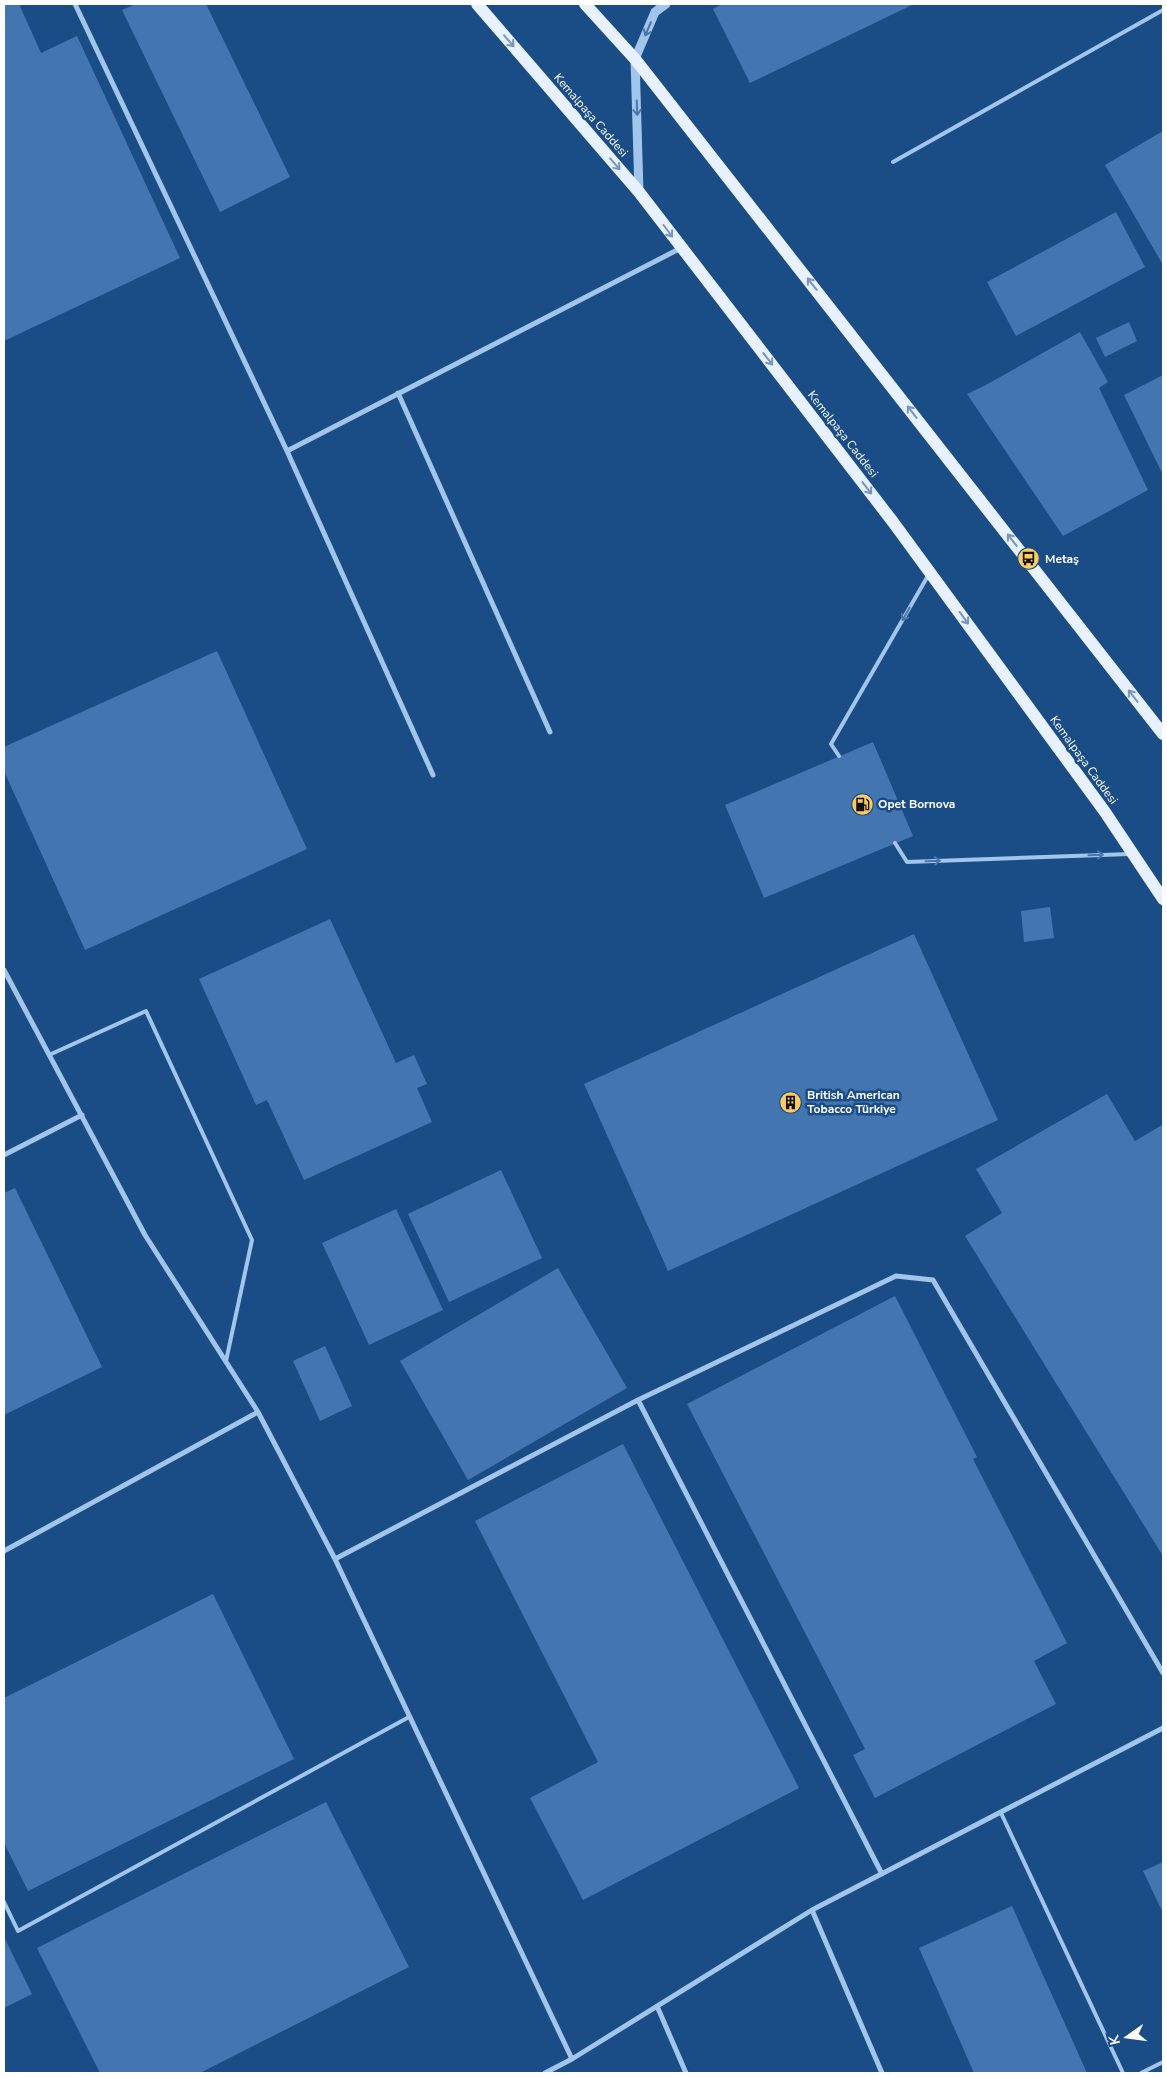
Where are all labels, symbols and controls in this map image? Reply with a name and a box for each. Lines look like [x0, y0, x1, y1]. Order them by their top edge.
one-way arrow [642, 21, 652, 36]
one-way arrow [503, 34, 514, 47]
street label: Kemalpaşa Caddesi [550, 70, 632, 160]
one-way arrow [632, 99, 642, 115]
one-way arrow [609, 157, 621, 170]
one-way arrow [663, 224, 674, 237]
one-way arrow [806, 278, 817, 291]
one-way arrow [762, 352, 773, 365]
street label: Kemalpaşa Caddesi [804, 387, 882, 481]
one-way arrow [906, 406, 917, 419]
one-way arrow [862, 481, 872, 495]
one-way arrow [1006, 534, 1017, 547]
bus stop icon: Metaş [1017, 547, 1041, 571]
place label: Metaş [1045, 551, 1079, 567]
one-way arrow [900, 607, 910, 621]
one-way arrow [959, 611, 969, 625]
one-way arrow [1128, 690, 1139, 703]
street label: Kemalpaşa Caddesi [1046, 713, 1122, 807]
fuel station icon: Opet Bornova [850, 792, 874, 816]
place label: Opet Bornova [878, 796, 955, 812]
one-way arrow [1087, 851, 1103, 860]
one-way arrow [925, 857, 941, 866]
place label: British American Tobacco Türkiye [807, 1087, 900, 1117]
building icon: British American Tobacco Türkiye [779, 1090, 803, 1114]
north arrow [1102, 2012, 1152, 2062]
text: K [1104, 2033, 1125, 2047]

